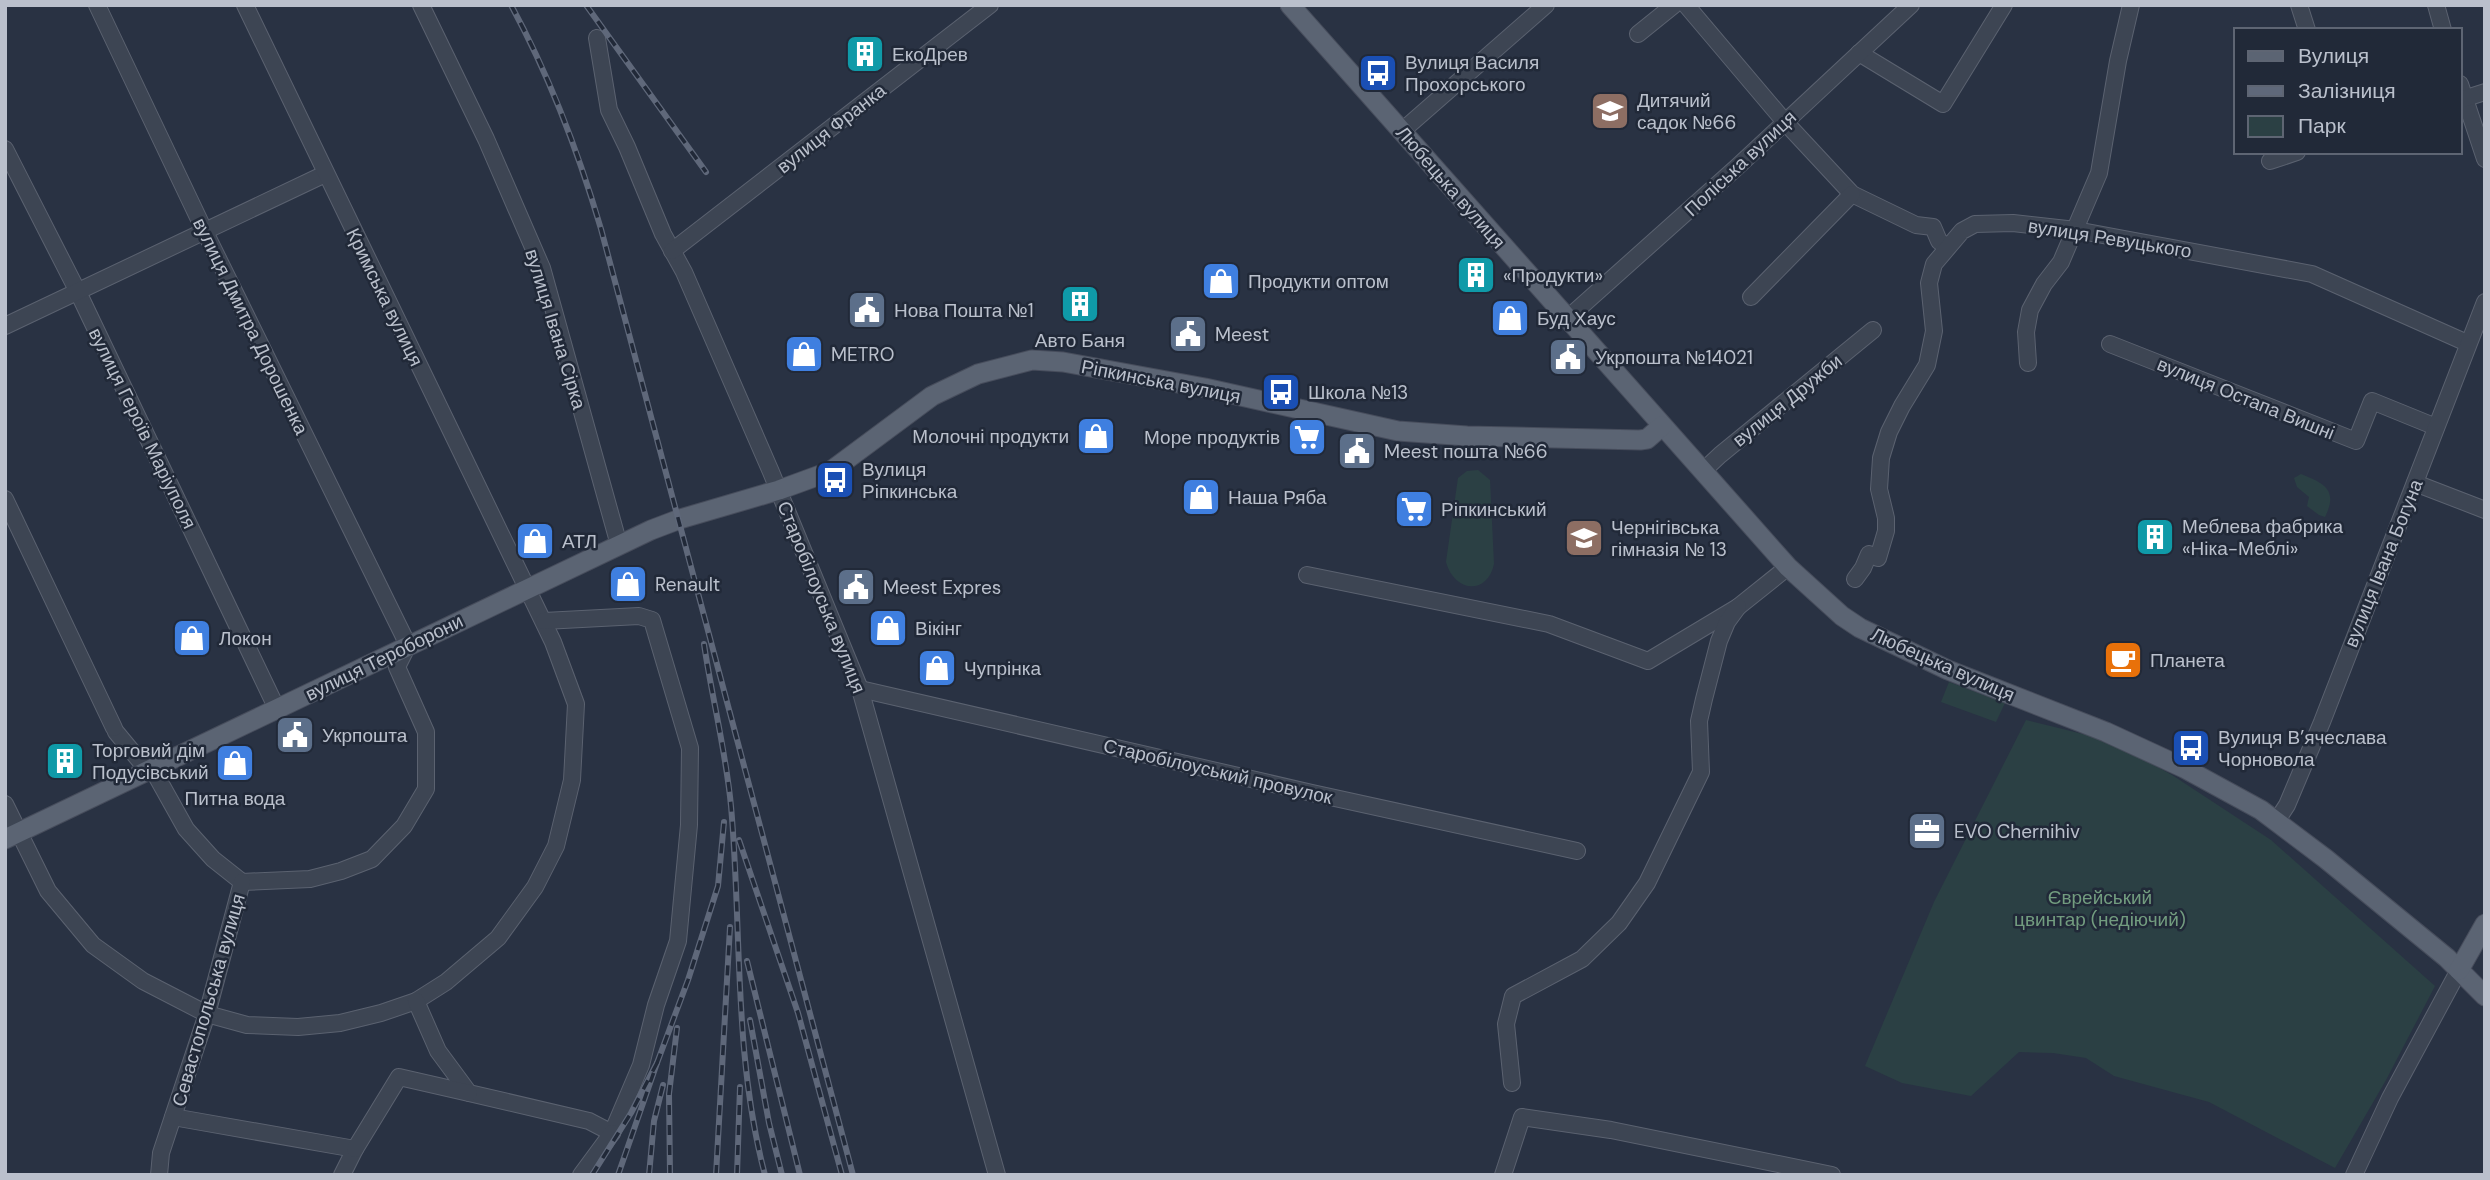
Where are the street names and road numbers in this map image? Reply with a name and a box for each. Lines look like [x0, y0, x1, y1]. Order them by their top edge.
street label: вулиця Франка [772, 78, 891, 179]
street label: Поліська вулиця [1679, 105, 1802, 222]
street label: Любецька вулиця [1390, 121, 1511, 254]
street label: вулиця Ревуцького [2026, 213, 2193, 264]
street label: вулиця Дмитра Дорошенка [187, 214, 314, 439]
street label: Кримська вулиця [340, 224, 429, 370]
street label: вулиця Івана Сірка [519, 246, 592, 413]
street label: вулиця Героїв Маріуполя [83, 324, 202, 533]
street label: вулиця Дружби [1727, 348, 1847, 452]
street label: вулиця Остапа Вишні [2153, 351, 2338, 445]
street label: Ріпкинська вулиця [1079, 354, 1243, 409]
street label: вулиця Івана Богуна [2338, 475, 2429, 651]
street label: Старобілоуська вулиця [771, 497, 872, 697]
street label: вулиця Тероборони [301, 608, 467, 707]
street label: Любецька вулиця [1867, 622, 2019, 707]
street label: Старобілоуський провулок [1101, 733, 1336, 810]
street label: Севастопольська вулиця [166, 891, 251, 1109]

